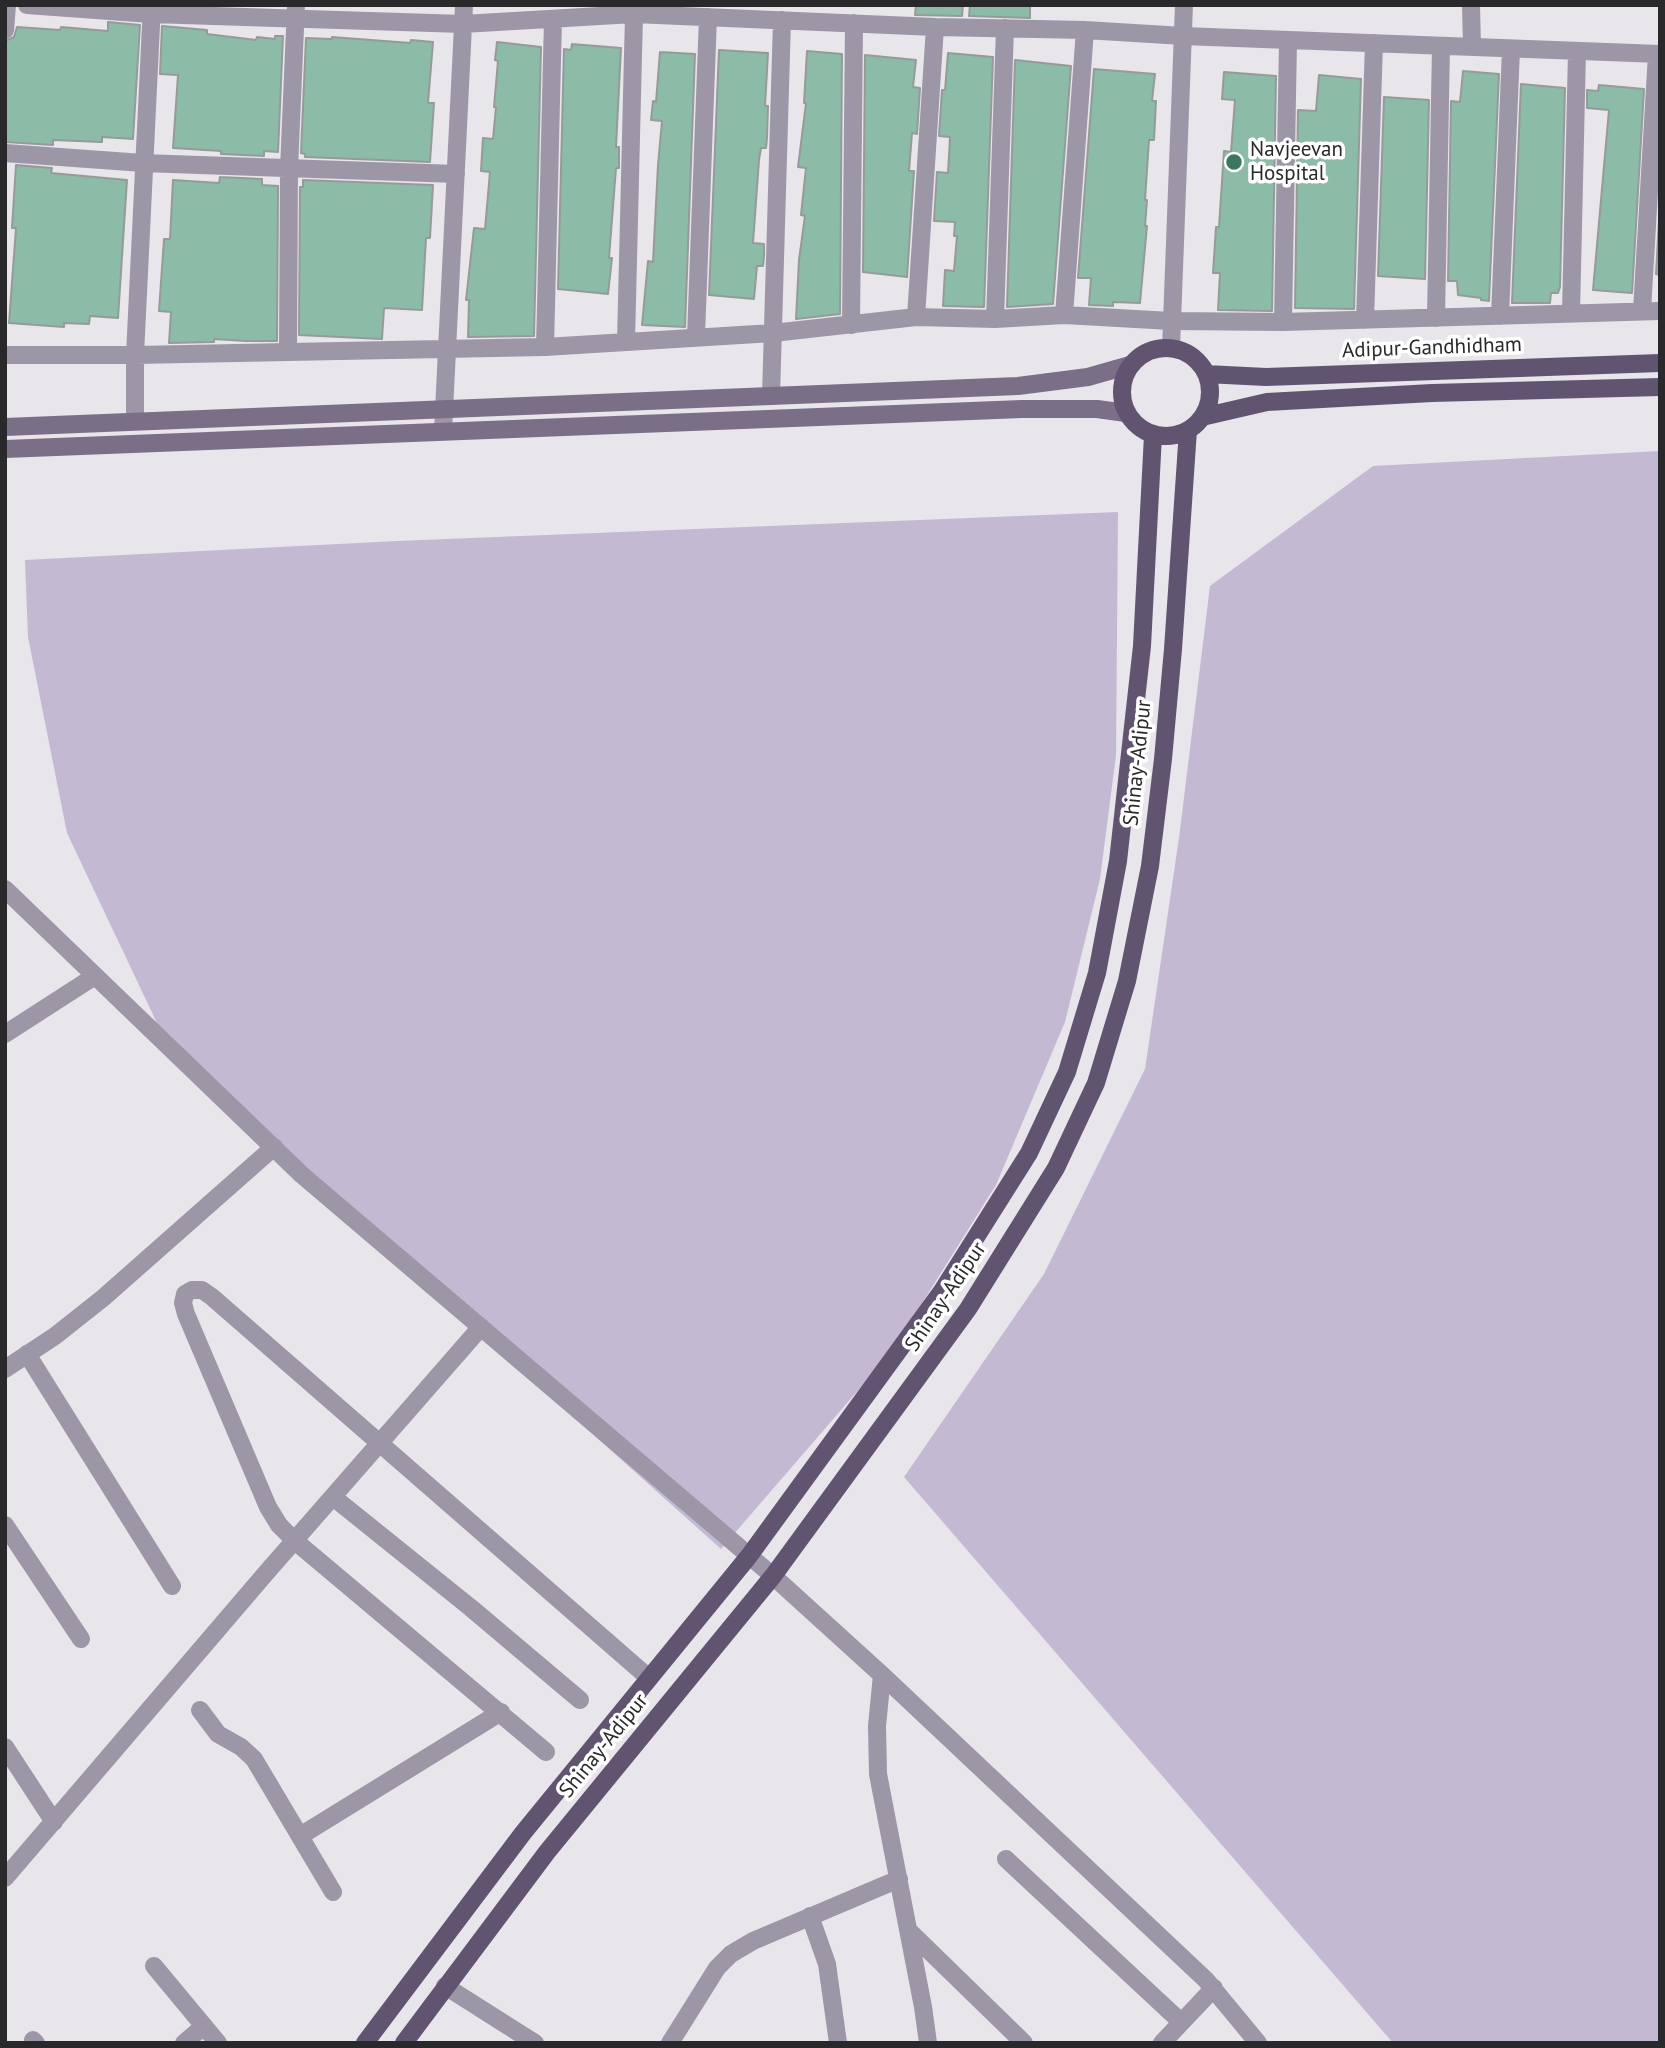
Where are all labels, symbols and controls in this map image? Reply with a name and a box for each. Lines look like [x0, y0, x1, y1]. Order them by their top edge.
place label: Navjeevan Hospital [1250, 137, 1343, 187]
marker: Navjeevan Hospital [1224, 152, 1244, 172]
street label: Adipur-Gandhidham [1342, 332, 1522, 364]
street label: Shinay-Adipur [1119, 699, 1157, 827]
street label: Shinay-Adipur [900, 1237, 992, 1357]
street label: Shinay-Adipur [554, 1689, 654, 1803]

